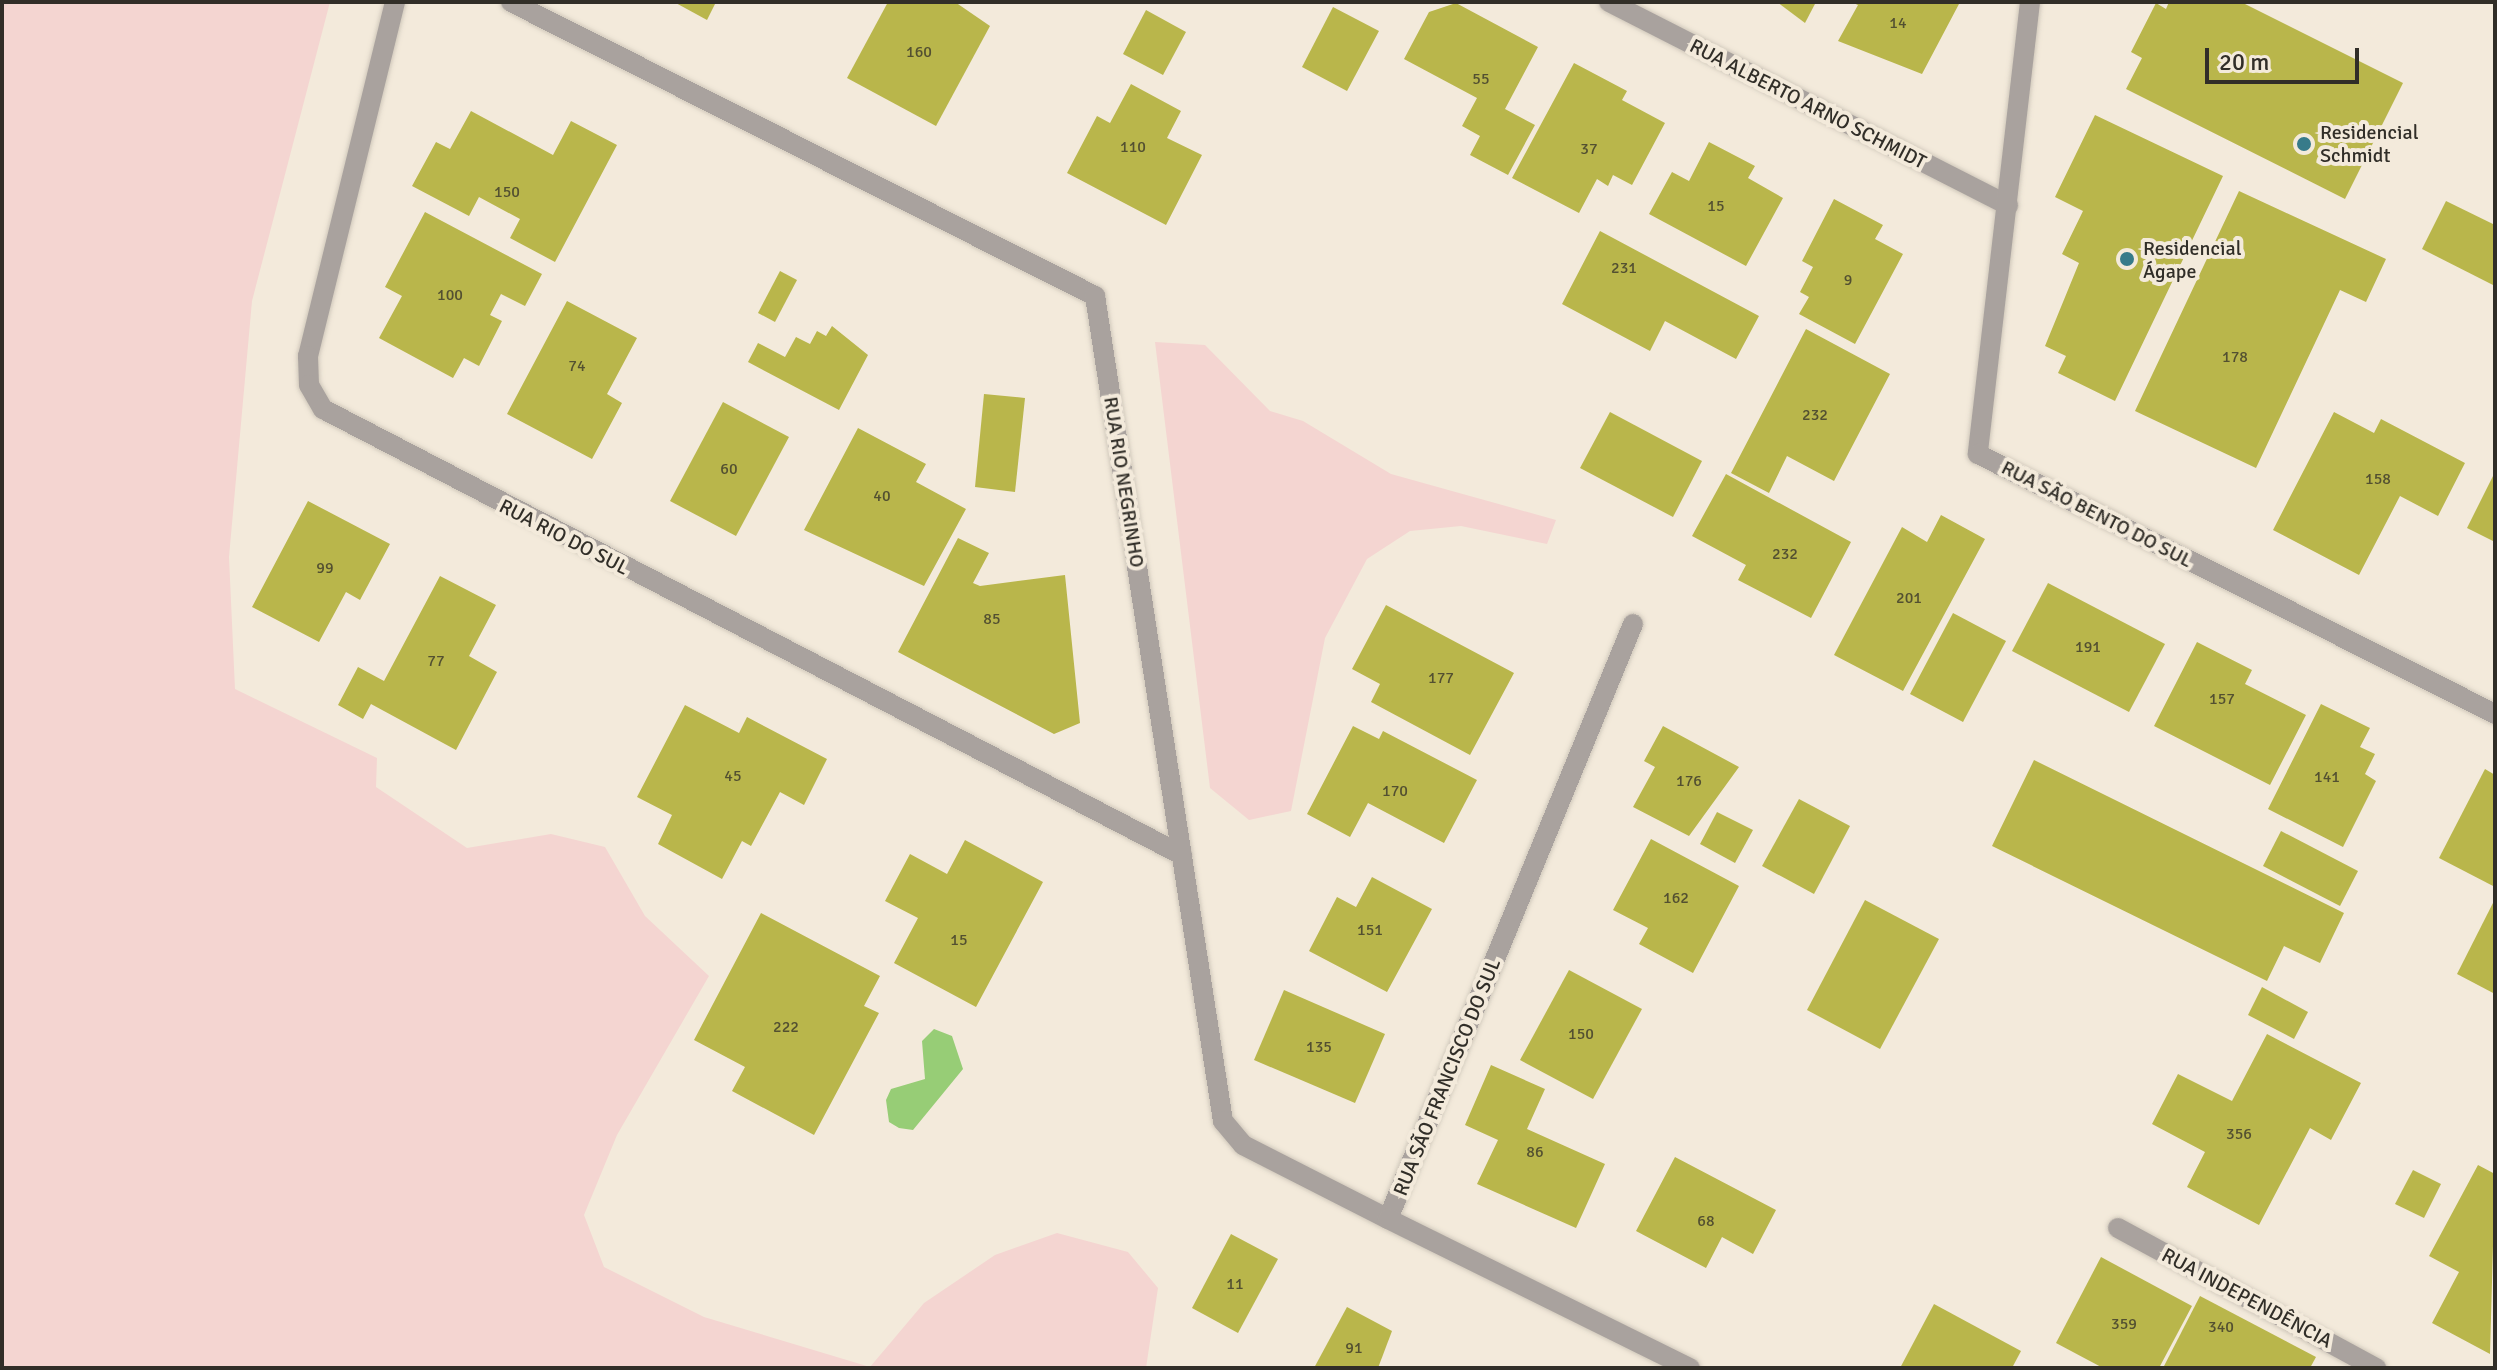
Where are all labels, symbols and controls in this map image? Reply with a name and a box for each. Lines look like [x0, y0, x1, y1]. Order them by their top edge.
house number: 14 [1889, 13, 1907, 33]
scale bar [2209, 32, 2363, 82]
street label: RUA ALBERTO ARNO SCHMIDT [1686, 34, 1930, 174]
house number: 160 [906, 42, 932, 62]
text: 20 m [2219, 47, 2269, 77]
house number: 55 [1472, 69, 1490, 89]
place label: Residencial Schmidt [2320, 120, 2419, 167]
marker: Residencial Schmidt [2295, 135, 2313, 153]
house number: 110 [1120, 137, 1146, 157]
house number: 37 [1580, 139, 1598, 159]
house number: 150 [494, 182, 520, 202]
house number: 15 [1707, 196, 1725, 216]
place label: Residencial Ágape [2143, 236, 2242, 283]
marker: Residencial Ágape [2118, 250, 2136, 268]
house number: 231 [1611, 258, 1637, 278]
house number: 9 [1844, 270, 1852, 290]
house number: 100 [437, 285, 463, 305]
house number: 178 [2222, 347, 2248, 367]
house number: 74 [568, 356, 586, 376]
street label: RUA RIO NEGRINHO [1099, 395, 1149, 569]
house number: 232 [1802, 405, 1828, 425]
street label: RUA SÃO BENTO DO SUL [1998, 455, 2196, 573]
house number: 60 [720, 459, 738, 479]
house number: 158 [2365, 469, 2391, 489]
house number: 40 [873, 486, 891, 506]
street label: RUA RIO DO SUL [495, 494, 633, 580]
house number: 232 [1772, 544, 1798, 564]
house number: 99 [316, 558, 334, 578]
house number: 201 [1896, 588, 1922, 608]
house number: 85 [983, 609, 1001, 629]
house number: 191 [2075, 637, 2101, 657]
house number: 77 [427, 651, 445, 671]
house number: 177 [1428, 668, 1454, 688]
house number: 157 [2209, 689, 2235, 709]
house number: 45 [724, 766, 742, 786]
house number: 141 [2314, 767, 2340, 787]
house number: 176 [1676, 771, 1702, 791]
house number: 170 [1382, 781, 1408, 801]
house number: 162 [1663, 888, 1689, 908]
house number: 151 [1357, 920, 1383, 940]
house number: 15 [950, 930, 968, 950]
street label: RUA SÃO FRANCISCO DO SUL [1388, 955, 1506, 1199]
house number: 222 [773, 1017, 799, 1037]
house number: 150 [1568, 1024, 1594, 1044]
house number: 135 [1306, 1037, 1332, 1057]
house number: 356 [2226, 1124, 2252, 1144]
house number: 86 [1526, 1142, 1544, 1162]
house number: 68 [1697, 1211, 1715, 1231]
street label: RUA INDEPENDÊNCIA [2158, 1243, 2336, 1353]
house number: 11 [1226, 1274, 1244, 1294]
house number: 359 [2111, 1314, 2137, 1334]
house number: 340 [2208, 1317, 2234, 1337]
house number: 91 [1345, 1338, 1363, 1358]

